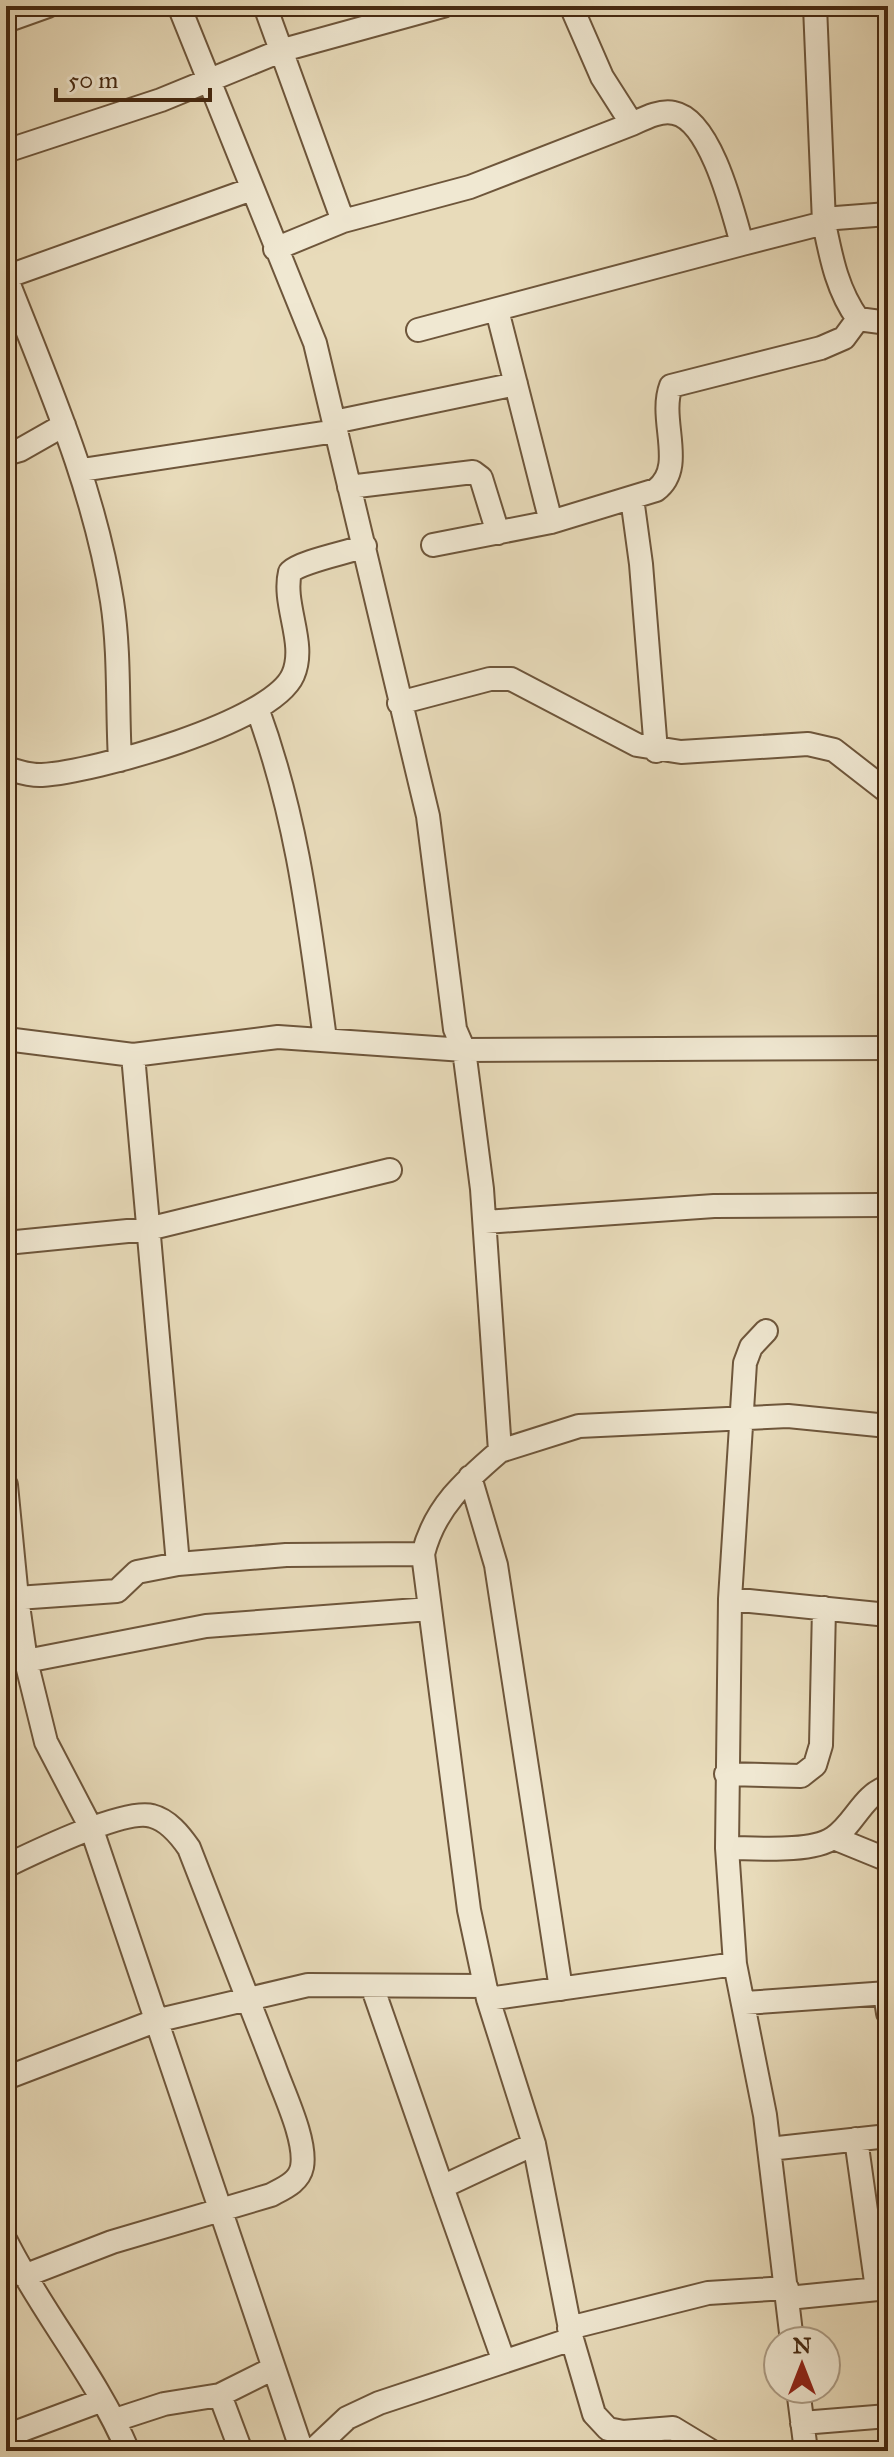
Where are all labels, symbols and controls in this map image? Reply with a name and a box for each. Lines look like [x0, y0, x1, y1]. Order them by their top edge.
scale bar [56, 52, 210, 102]
text: 50 m [68, 65, 118, 95]
north arrow [762, 2325, 842, 2405]
text: N [793, 2332, 812, 2359]

